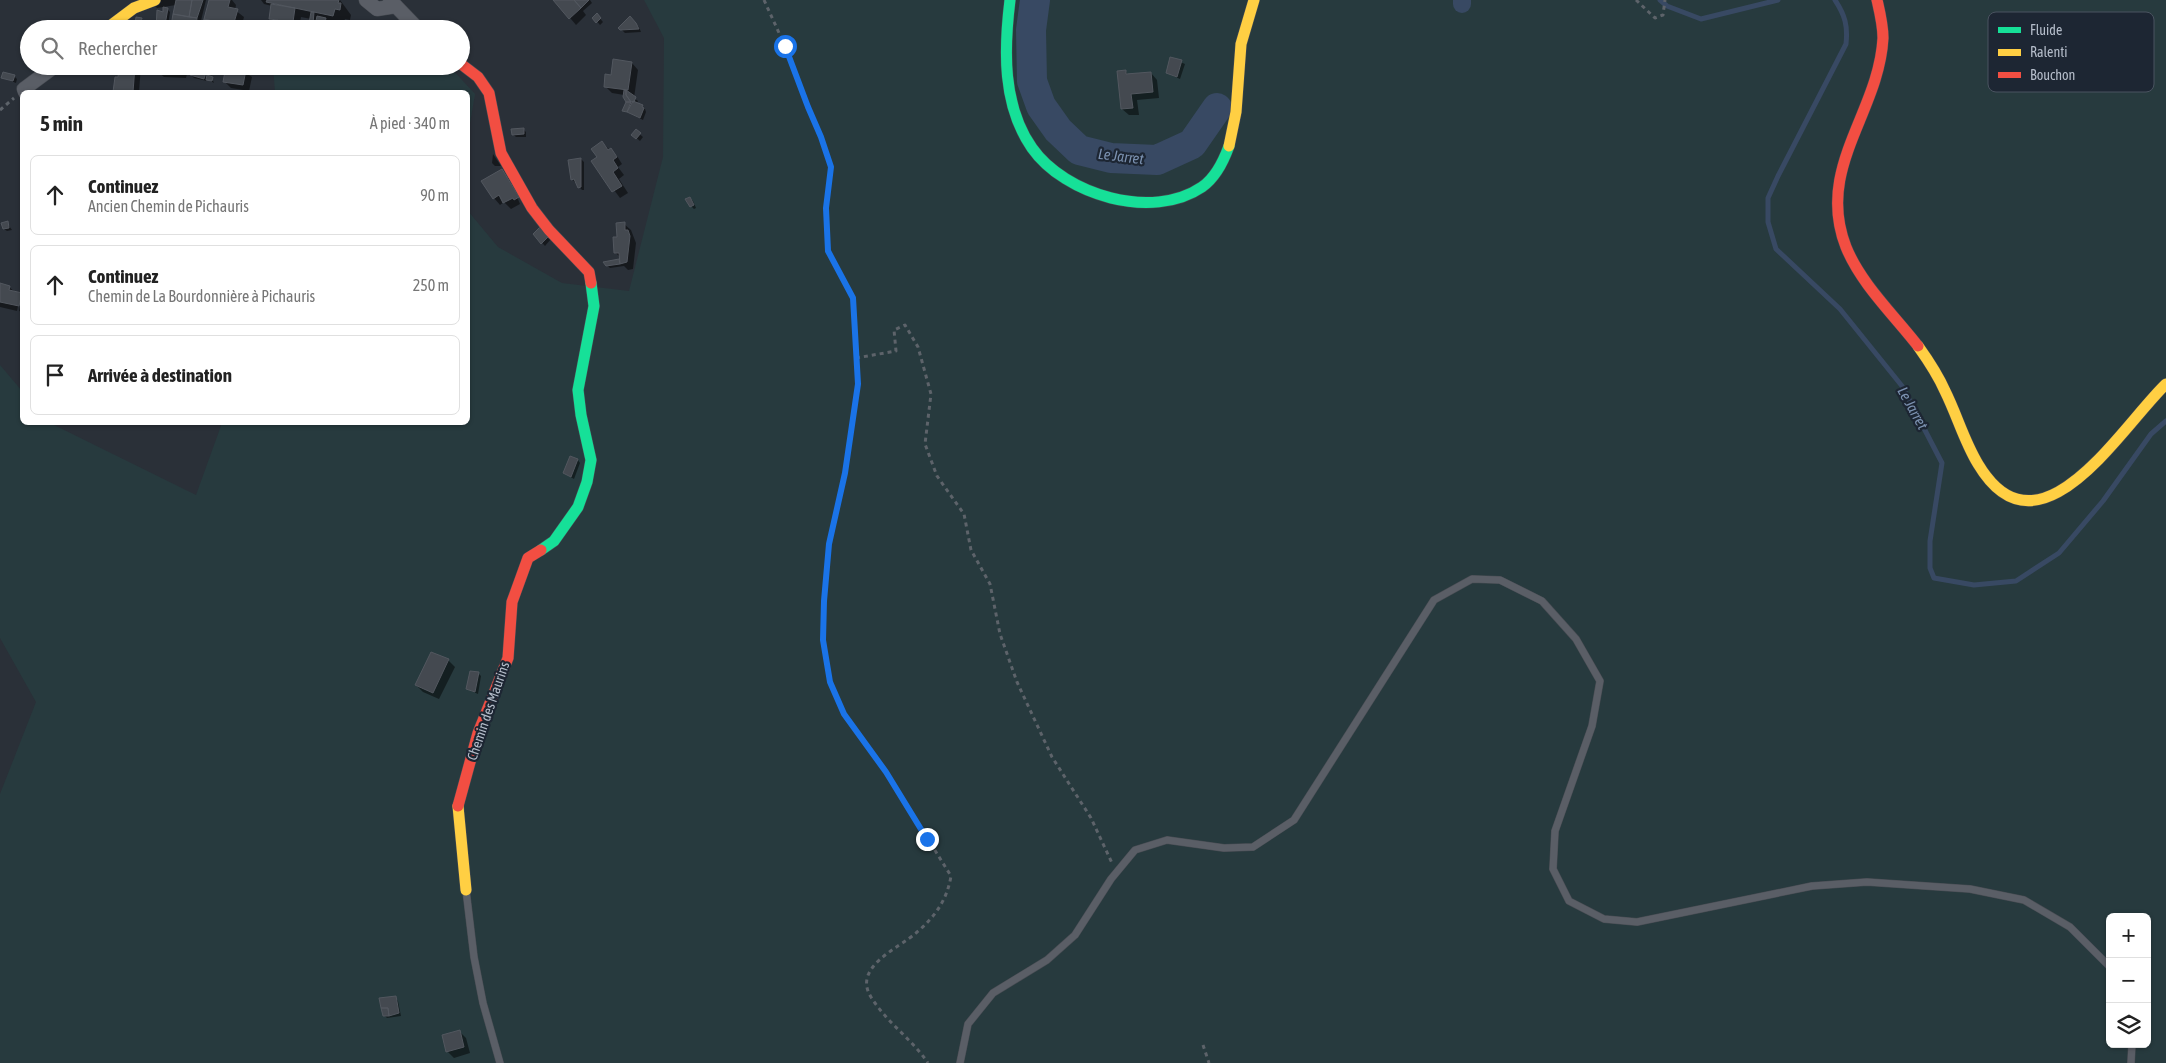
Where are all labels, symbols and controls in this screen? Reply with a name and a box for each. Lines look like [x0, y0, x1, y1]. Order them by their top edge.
legend [1988, 12, 2154, 92]
search box [20, 20, 470, 75]
text: Fluide [2030, 22, 2062, 38]
icon: search [38, 34, 66, 62]
route start [774, 35, 797, 58]
text: Rechercher [78, 37, 157, 59]
text: Ralenti [2030, 44, 2067, 60]
text: Bouchon [2030, 67, 2075, 83]
text: 5 min [40, 111, 83, 135]
text: À pied · 340 m [370, 114, 450, 132]
water label: Le Jarret [1097, 145, 1146, 167]
text: Continuez [88, 175, 158, 197]
icon: ahead [41, 181, 69, 209]
text: 90 m [420, 186, 449, 204]
text: Ancien Chemin de Pichauris [88, 197, 249, 215]
text: Continuez [88, 265, 158, 287]
icon: ahead [41, 271, 69, 299]
text: 250 m [413, 276, 449, 294]
text: Chemin de La Bourdonnière à Pichauris [88, 287, 315, 305]
icon: arrive [41, 361, 69, 389]
text: Arrivée à destination [88, 364, 232, 386]
water label: Le Jarret [1894, 384, 1932, 433]
street label: Chemin des Maurins [464, 660, 512, 762]
route end [916, 828, 939, 851]
map controls [2106, 913, 2151, 1048]
button: + [2106, 913, 2151, 958]
button: − [2106, 958, 2151, 1003]
button: layers [2106, 1003, 2151, 1048]

